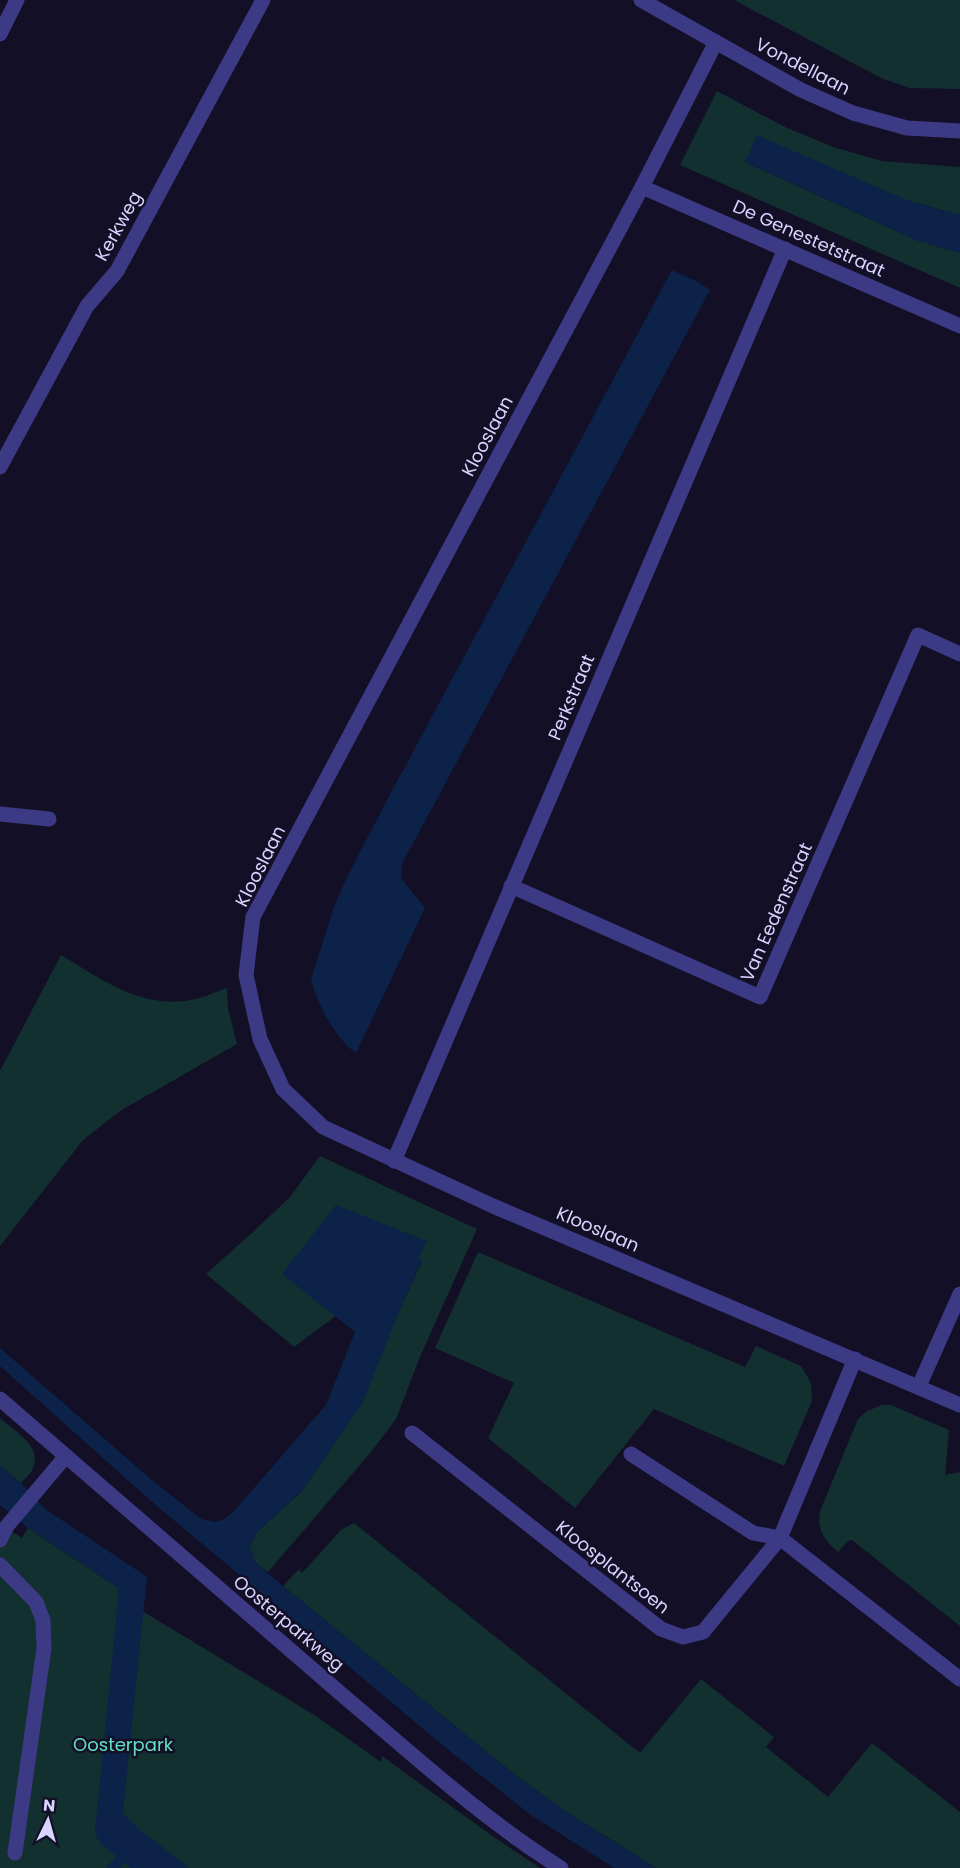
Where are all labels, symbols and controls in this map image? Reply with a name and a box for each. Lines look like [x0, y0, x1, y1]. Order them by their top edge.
street label: Vondellaan [751, 31, 855, 101]
street label: Kerkweg [89, 187, 147, 265]
street label: De Genestetstraat [729, 193, 889, 283]
street label: Klooslaan [455, 391, 519, 481]
street label: Perkstraat [542, 650, 600, 744]
street label: Klooslaan [229, 821, 291, 911]
street label: Van Eedenstraat [734, 839, 818, 985]
street label: Klooslaan [553, 1200, 643, 1258]
street label: Kloosplantsoen [551, 1515, 675, 1619]
street label: Oosterparkweg [228, 1569, 350, 1677]
park label: Oosterpark [73, 1732, 174, 1757]
north arrow [18, 1790, 78, 1850]
text: N [42, 1794, 56, 1818]

